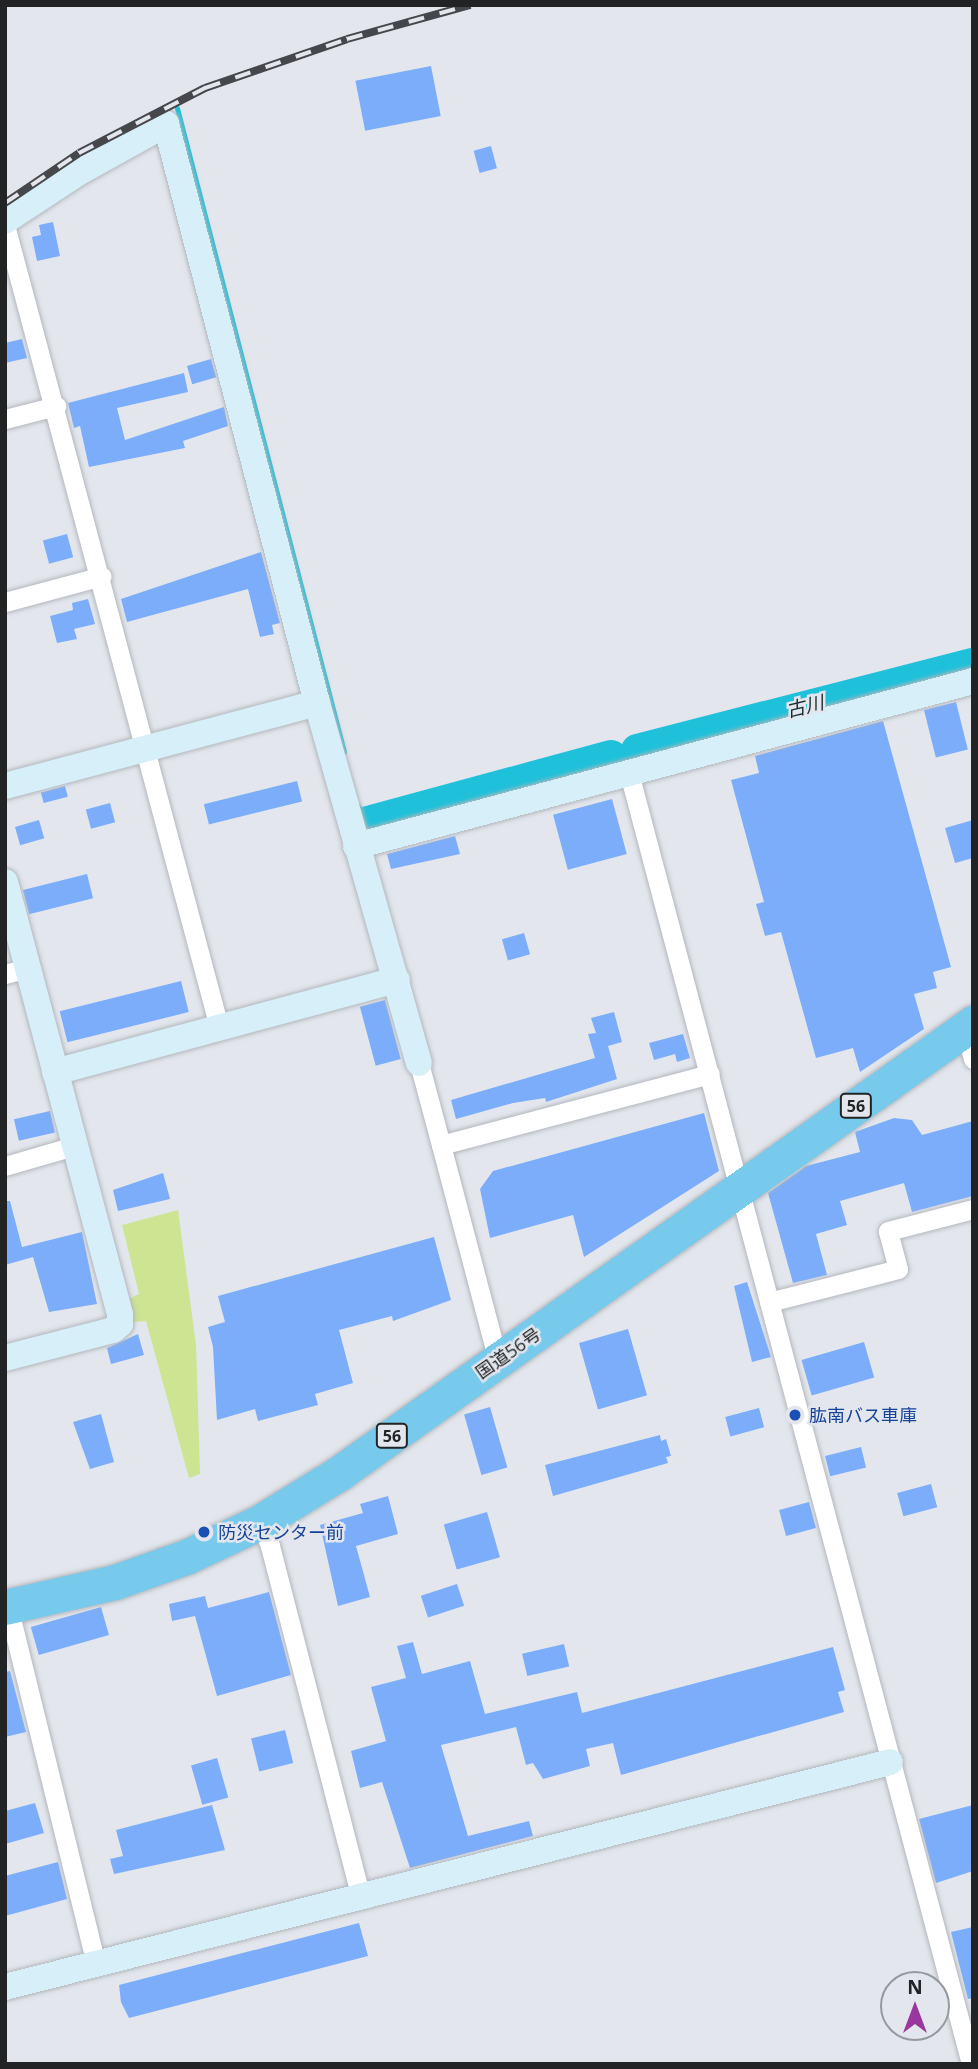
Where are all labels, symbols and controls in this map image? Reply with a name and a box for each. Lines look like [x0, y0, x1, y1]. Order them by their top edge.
water label: 古川 [784, 691, 826, 723]
road number: 56 [838, 1094, 874, 1118]
street label: 国道56号 [471, 1323, 545, 1383]
place label: 肱南バス車庫 [809, 1404, 917, 1426]
marker: 肱南バス車庫 [787, 1407, 803, 1423]
road number: 56 [374, 1424, 410, 1448]
place label: 防災センター前 [218, 1521, 344, 1543]
marker: 防災センター前 [196, 1524, 212, 1540]
north arrow [880, 1971, 950, 2041]
text: N [907, 1974, 923, 2000]

